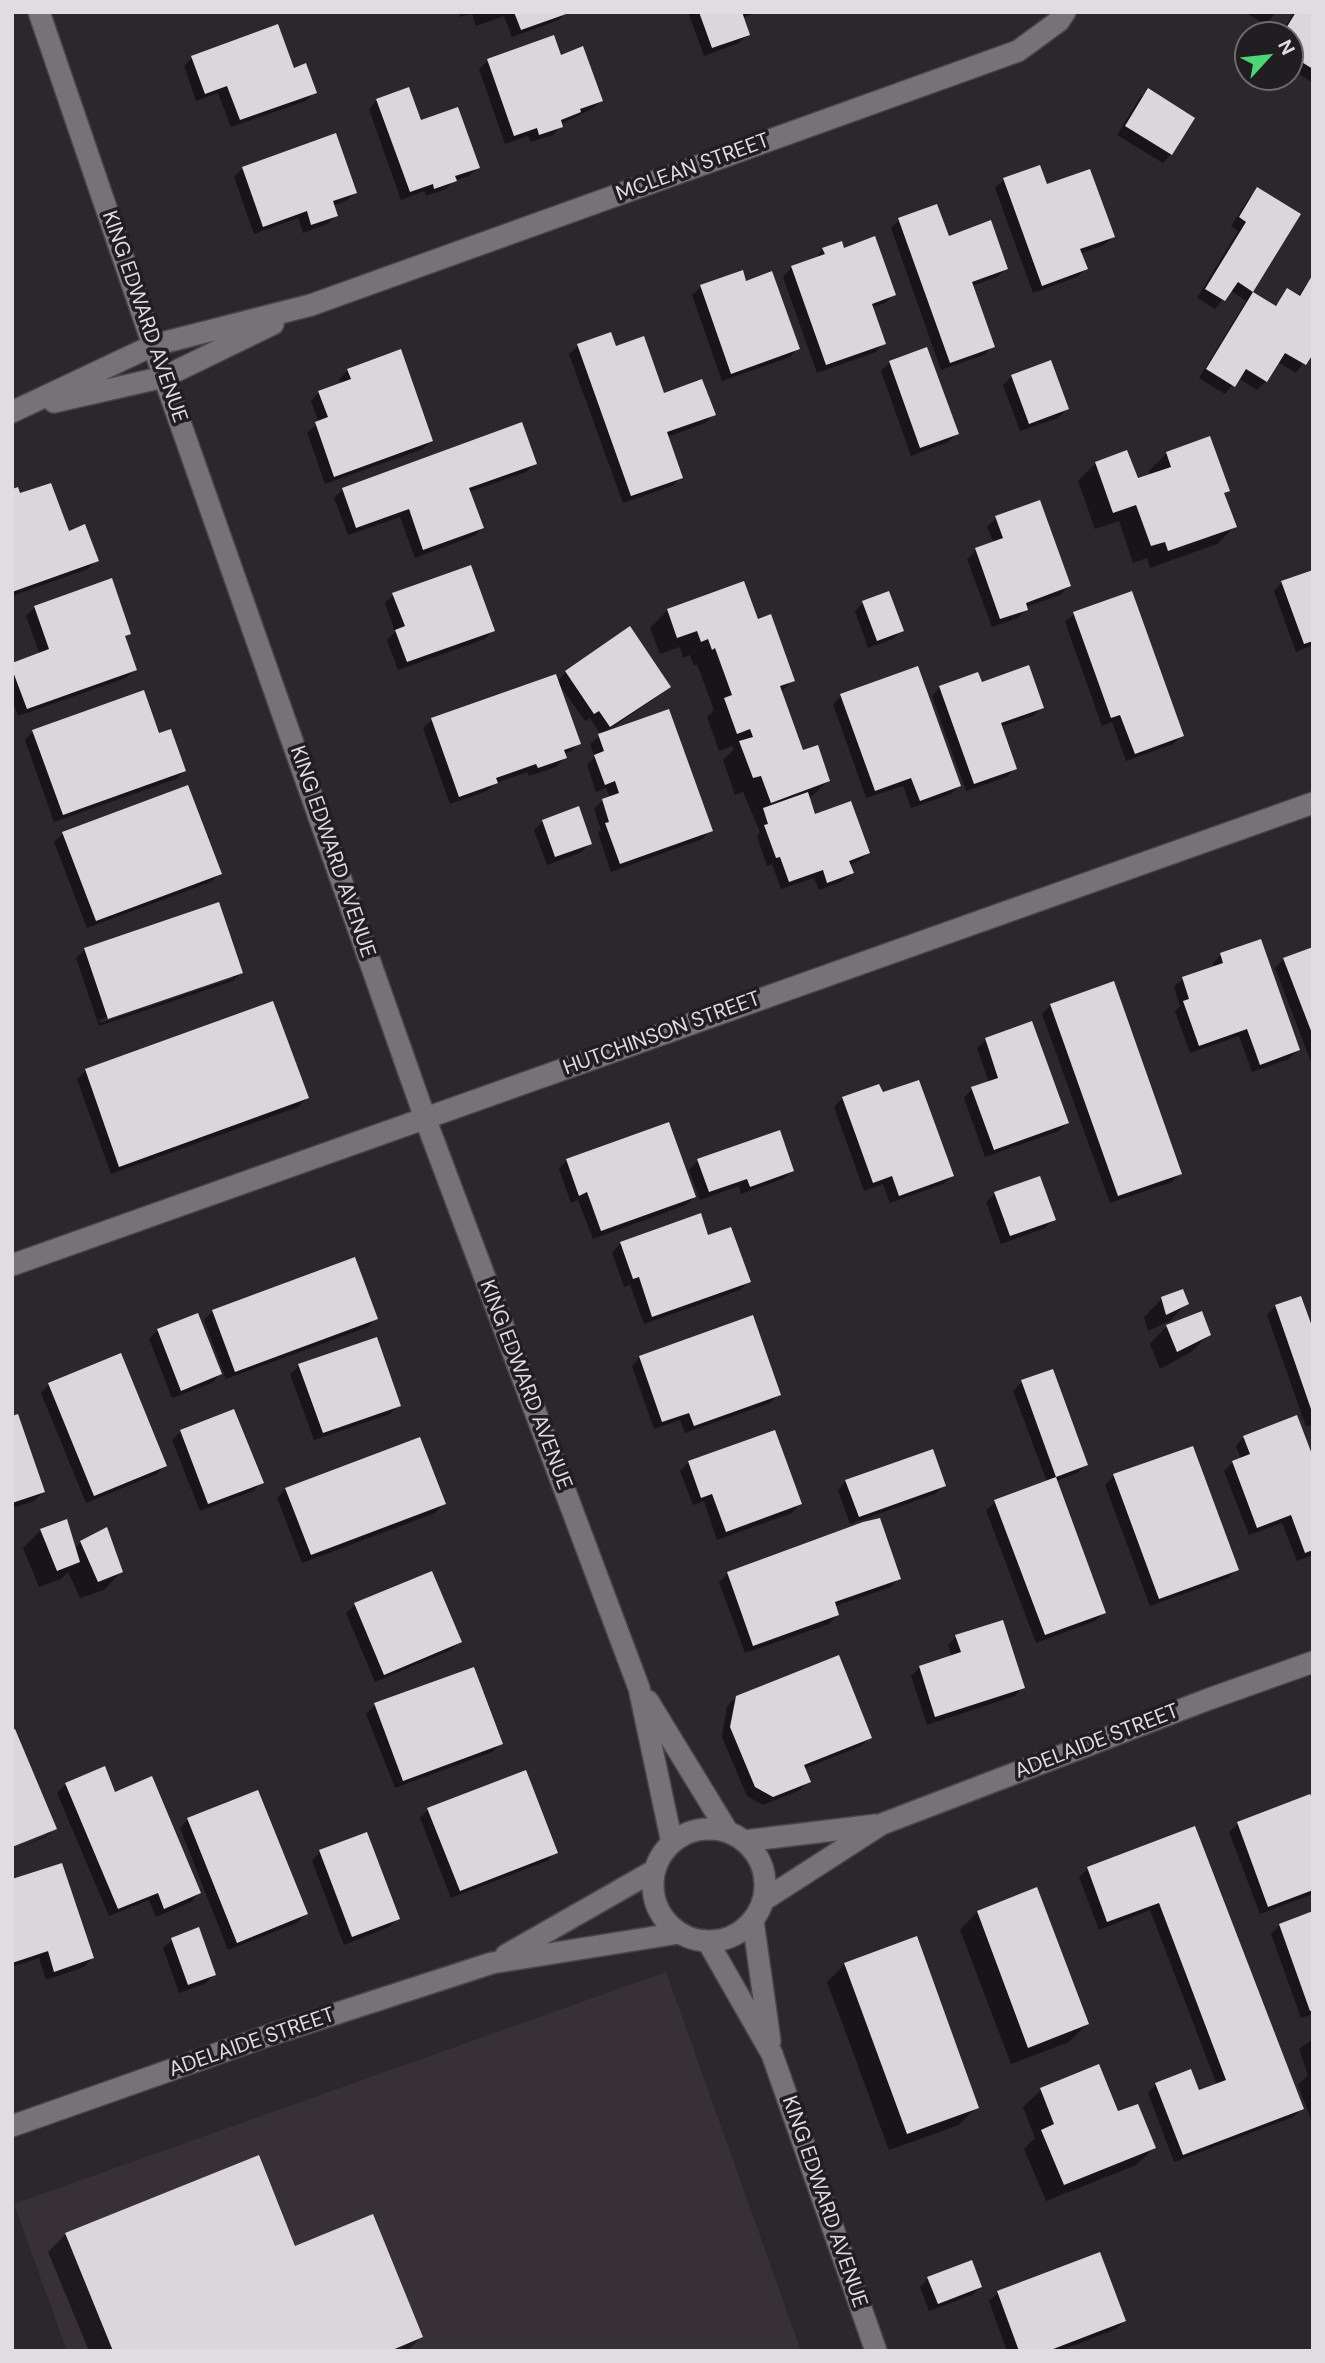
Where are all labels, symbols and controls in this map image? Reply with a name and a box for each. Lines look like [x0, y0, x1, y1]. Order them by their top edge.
north arrow [1234, 21, 1304, 91]
text: N [1272, 35, 1301, 59]
street label: MCLEAN STREET [613, 129, 773, 207]
street label: KING EDWARD AVENUE [96, 208, 192, 426]
street label: KING EDWARD AVENUE [284, 743, 380, 961]
street label: HUTCHINSON STREET [560, 987, 764, 1081]
street label: KING EDWARD AVENUE [473, 1277, 577, 1493]
street label: ADELAIDE STREET [1011, 1699, 1183, 1785]
street label: ADELAIDE STREET [166, 2003, 338, 2083]
street label: KING EDWARD AVENUE [776, 2093, 872, 2311]

